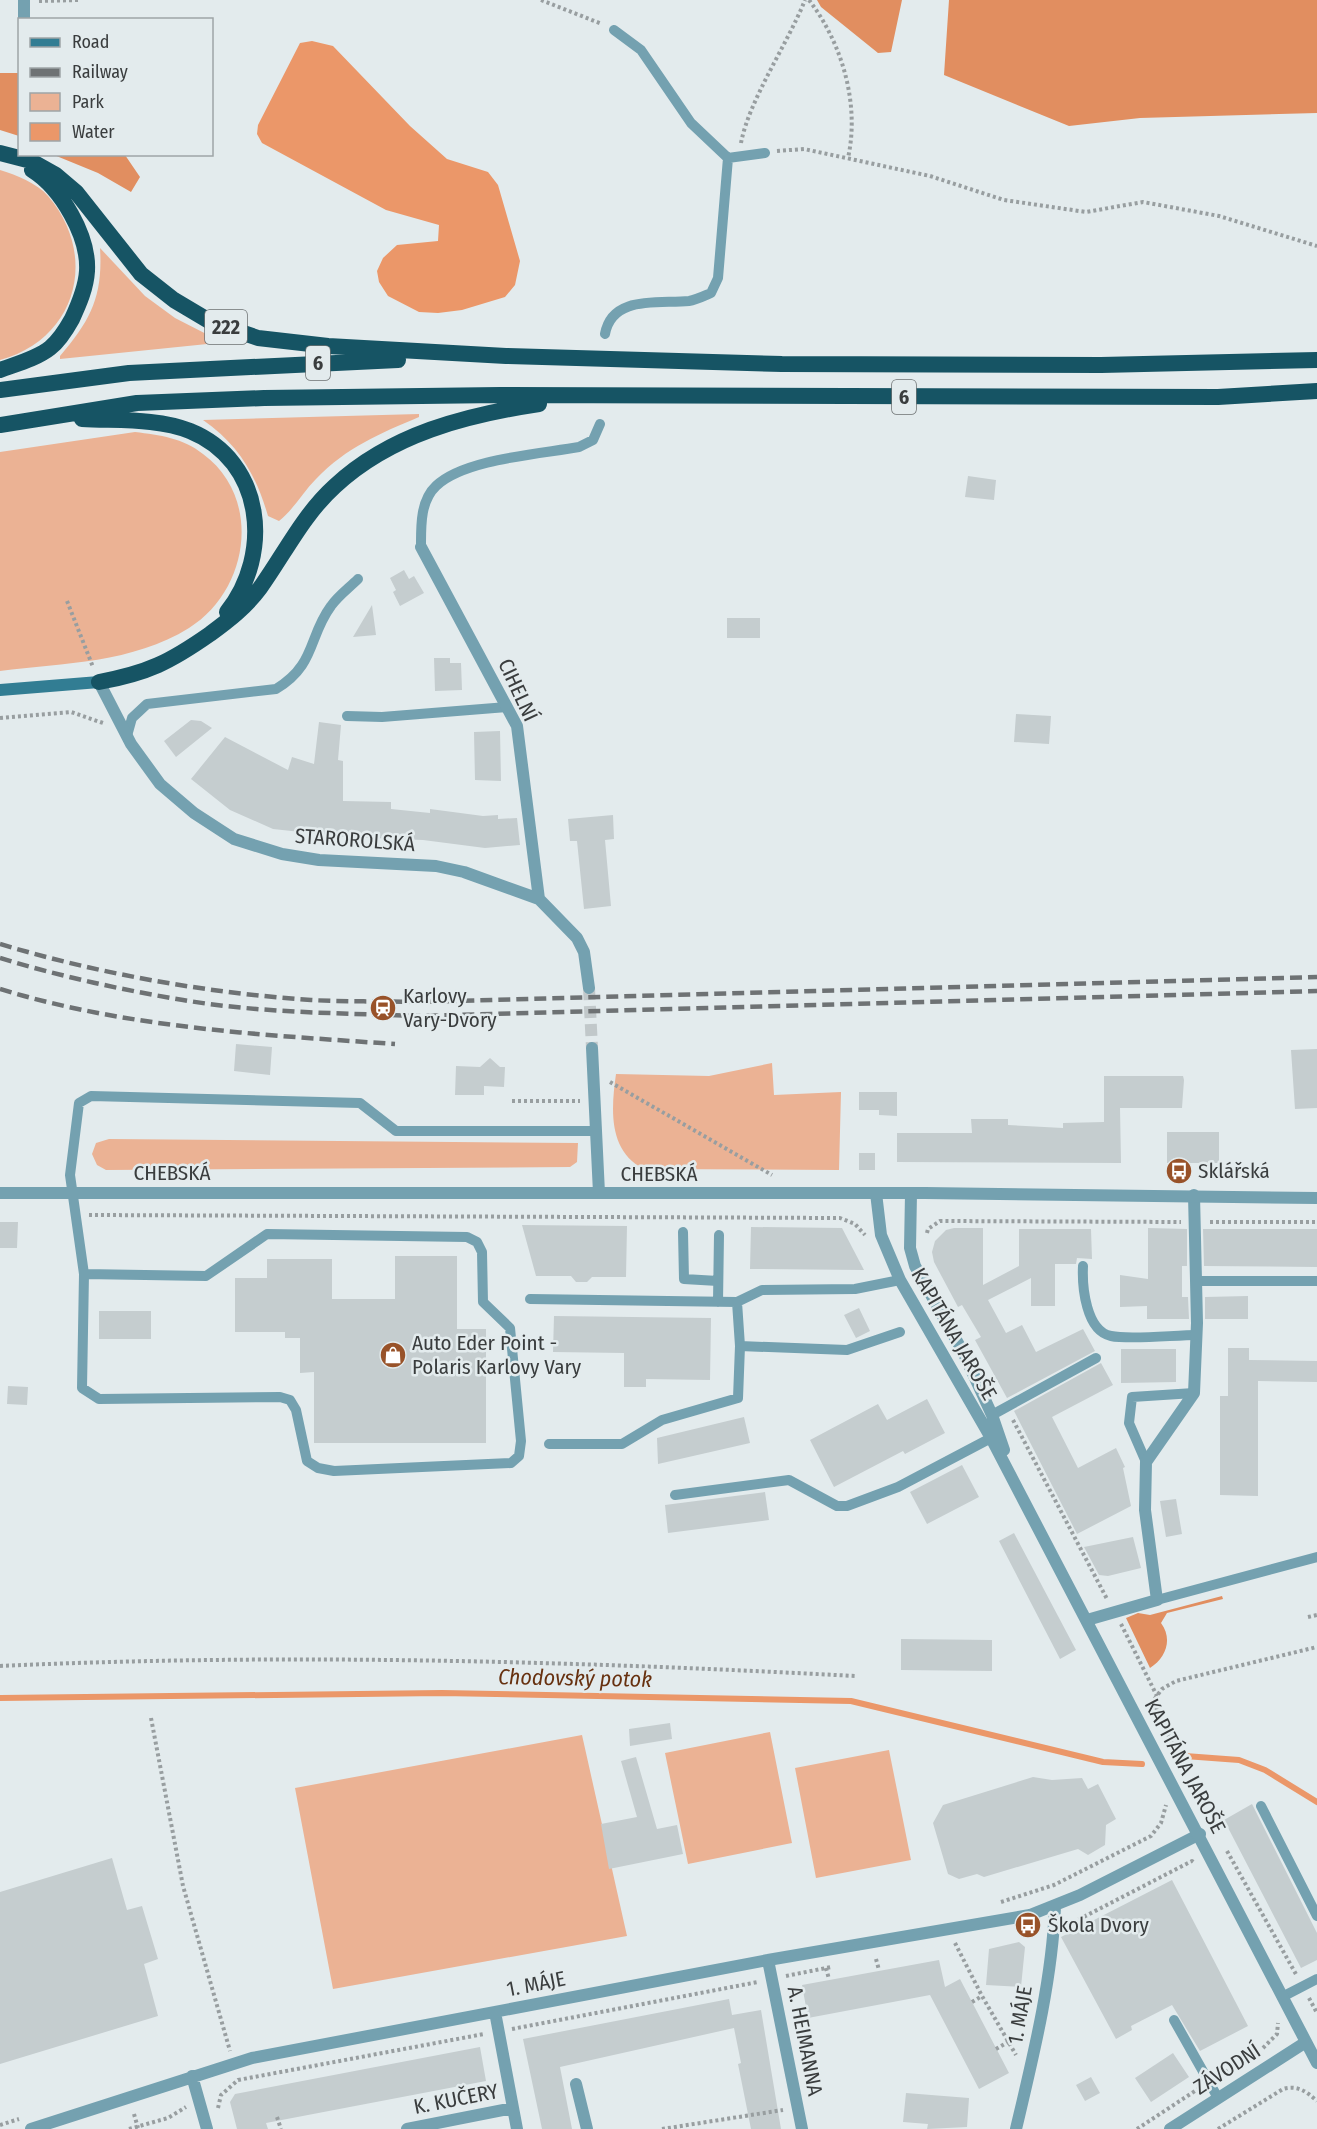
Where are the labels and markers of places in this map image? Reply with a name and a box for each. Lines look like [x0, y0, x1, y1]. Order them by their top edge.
place label: Karlovy Vary-Dvory [403, 983, 497, 1033]
station icon: Karlovy Vary-Dvory [368, 993, 398, 1023]
bus stop icon: Sklářská [1164, 1156, 1194, 1186]
place label: Sklářská [1198, 1158, 1270, 1184]
place label: Auto Eder Point - Polaris Karlovy Vary [412, 1330, 582, 1380]
shop icon: Auto Eder Point - Polaris Karlovy Vary [378, 1340, 408, 1370]
bus stop icon: Škola Dvory [1013, 1910, 1043, 1940]
place label: Škola Dvory [1048, 1912, 1150, 1938]

